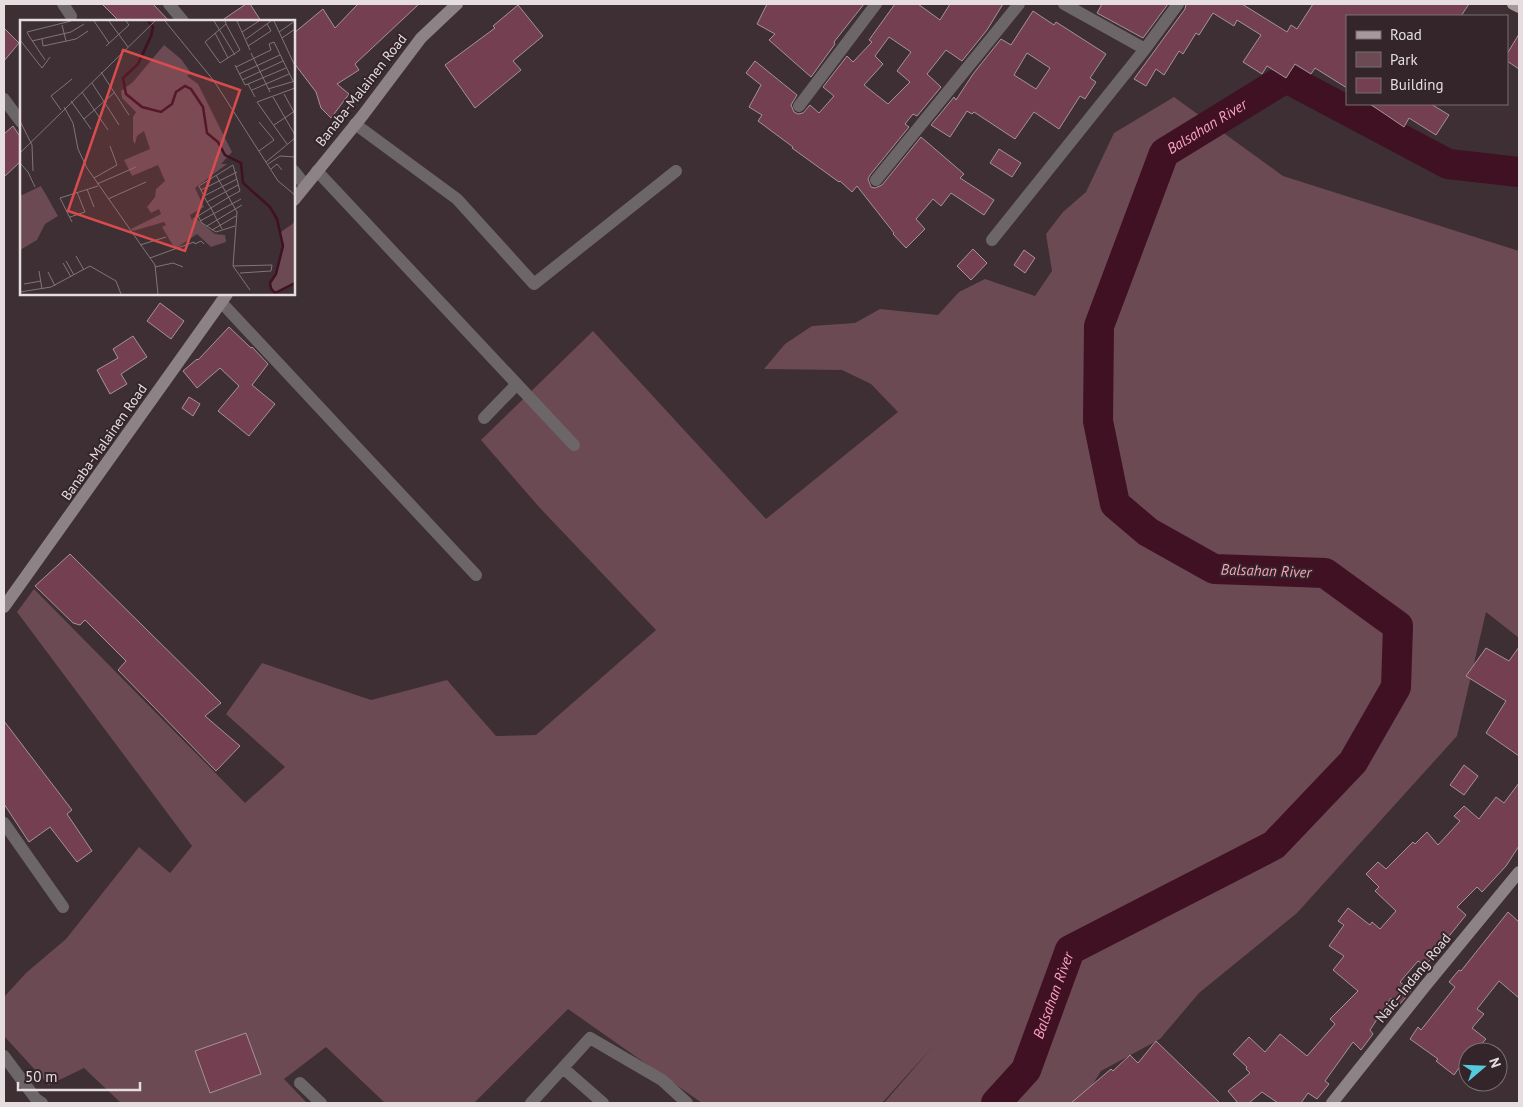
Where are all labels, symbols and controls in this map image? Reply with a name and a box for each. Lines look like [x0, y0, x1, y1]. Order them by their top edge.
legend [1346, 15, 1508, 105]
inset map [20, 20, 295, 295]
text: Road [1390, 25, 1422, 44]
street label: Banaba-Malainen Road [311, 30, 411, 150]
text: Park [1390, 50, 1418, 69]
text: Building [1390, 75, 1444, 94]
water label: Balsahan River [1163, 94, 1251, 158]
street label: Banaba-Malainen Road [57, 380, 151, 504]
water label: Balsahan River [1220, 559, 1313, 582]
street label: Naic–Indang Road [1371, 930, 1455, 1026]
water label: Balsahan River [1028, 948, 1078, 1041]
north arrow [1458, 1042, 1508, 1092]
text: N [1485, 1055, 1505, 1070]
scale bar [18, 1060, 140, 1092]
text: 50 m [25, 1067, 58, 1086]

